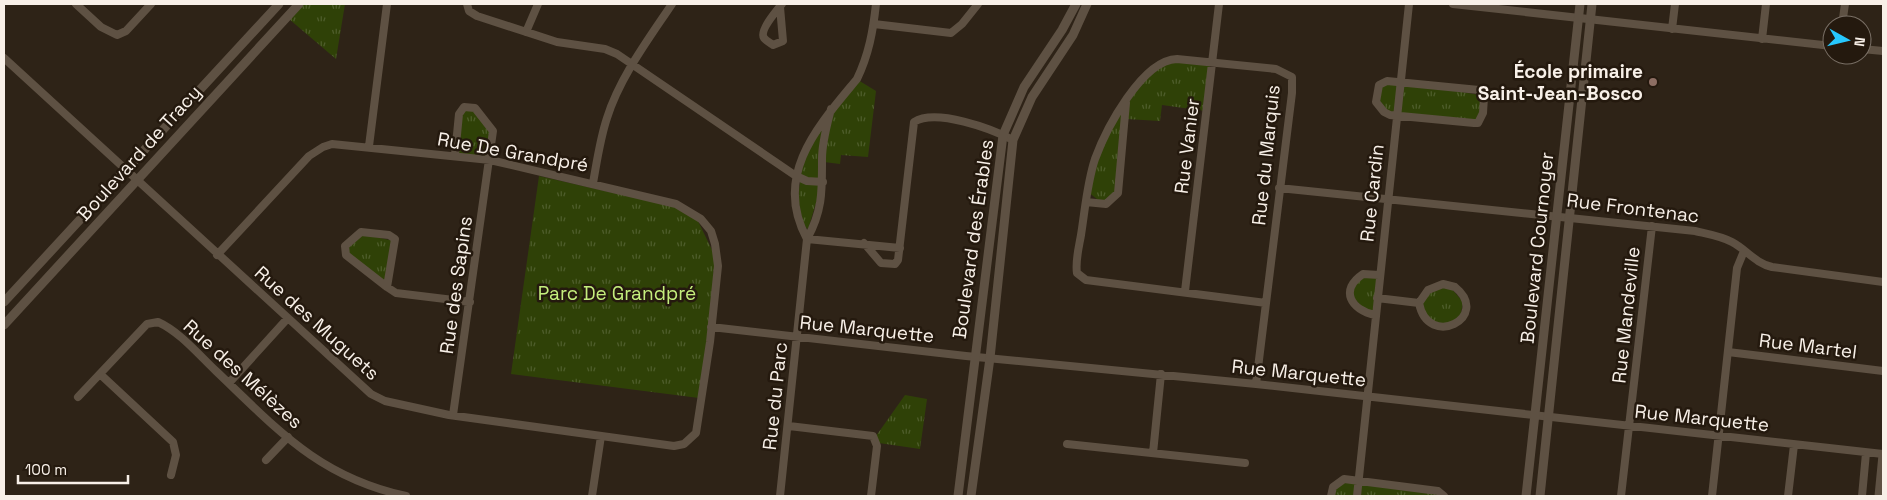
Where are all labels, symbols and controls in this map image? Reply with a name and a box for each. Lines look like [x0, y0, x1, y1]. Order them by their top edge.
north arrow [1822, 15, 1872, 65]
text: N [1850, 36, 1869, 48]
place label: École primaire Saint-Jean-Bosco [1478, 59, 1643, 106]
marker: École primaire Saint-Jean-Bosco [1647, 76, 1659, 88]
street label: Boulevard de Tracy [71, 80, 207, 226]
street label: Rue du Marquis [1246, 83, 1286, 227]
street label: Rue Vanier [1169, 97, 1205, 195]
street label: Rue De Grandpré [435, 126, 591, 178]
street label: Boulevard des Érables [947, 138, 999, 340]
street label: Rue Cardin [1354, 143, 1390, 243]
street label: Boulevard Cournoyer [1515, 151, 1559, 345]
street label: Rue Frontenac [1565, 187, 1701, 229]
street label: Rue des Sapins [434, 214, 478, 356]
street label: Rue Mandeville [1606, 245, 1646, 385]
street label: Rue des Muguets [249, 260, 385, 386]
park label: Parc De Grandpré [538, 281, 696, 306]
street label: Rue Marquette [798, 310, 936, 348]
street label: Rue des Mélèzes [178, 314, 308, 434]
street label: Rue Martel [1758, 328, 1858, 364]
street label: Rue du Parc [757, 341, 793, 451]
street label: Rue Marquette [1230, 354, 1368, 392]
street label: Rue Marquette [1633, 399, 1771, 437]
scale bar [18, 452, 128, 484]
text: 100 m [25, 460, 67, 479]

